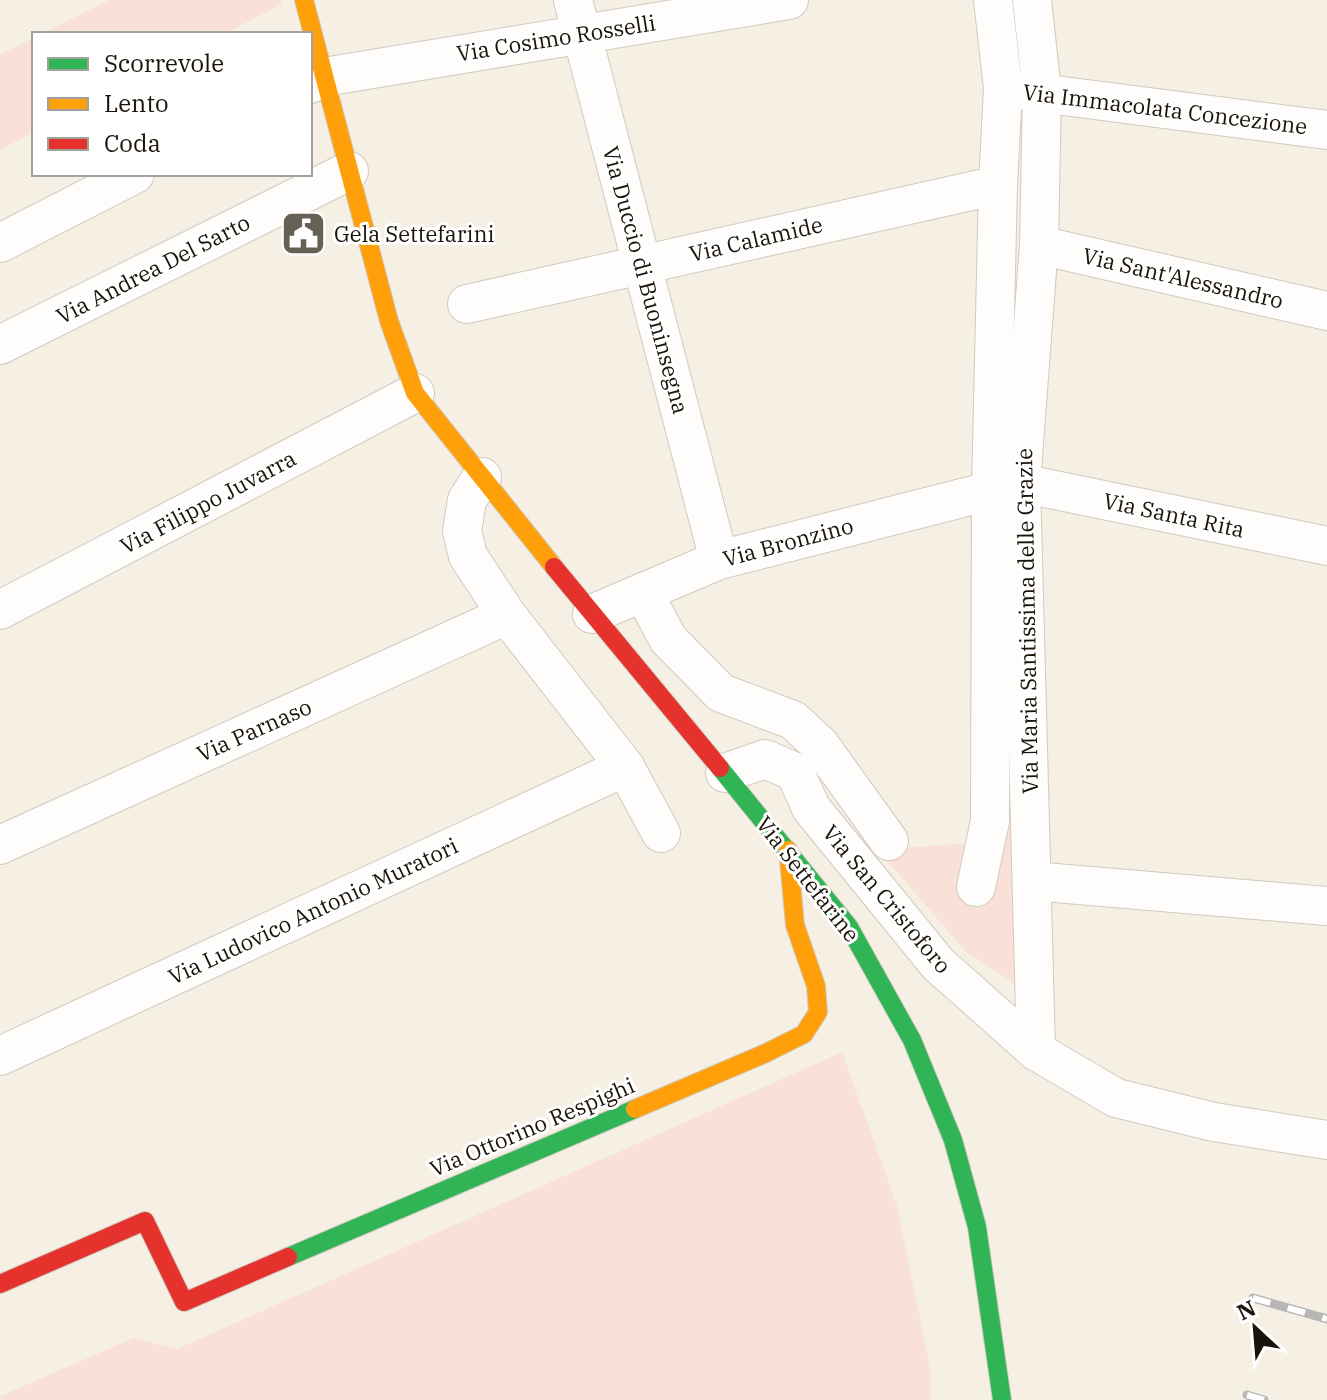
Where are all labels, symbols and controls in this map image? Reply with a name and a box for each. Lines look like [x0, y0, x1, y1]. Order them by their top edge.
street label: Via Cosimo Rosselli [454, 7, 657, 68]
legend [32, 32, 312, 176]
text: Scorrevole [104, 47, 224, 79]
street label: Via Immacolata Concezione [1021, 77, 1309, 140]
text: Lento [104, 87, 168, 119]
text: Coda [104, 127, 161, 159]
street label: Via Duccio di Buoninsegna [597, 143, 696, 417]
street label: Via Andrea Del Sarto [51, 207, 255, 330]
street label: Via Calamide [686, 209, 825, 268]
public building icon: Gela Settefarini [279, 210, 327, 258]
place label: Gela Settefarini [334, 219, 494, 248]
street label: Via Sant'Alessandro [1080, 240, 1286, 315]
street label: Via Filippo Juvarra [115, 443, 301, 560]
street label: Via Maria Santissima delle Grazie [1009, 448, 1044, 794]
street label: Via Santa Rita [1101, 485, 1247, 544]
street label: Via Bronzino [720, 510, 856, 573]
street label: Via Parnaso [192, 691, 316, 768]
street label: Via Settefarine [750, 810, 867, 948]
street label: Via San Cristoforo [817, 818, 958, 979]
street label: Via Ludovico Antonio Muratori [163, 830, 462, 991]
street label: Via Ottorino Respighi [425, 1070, 639, 1183]
north arrow [1215, 1288, 1295, 1368]
text: N [1232, 1293, 1260, 1326]

